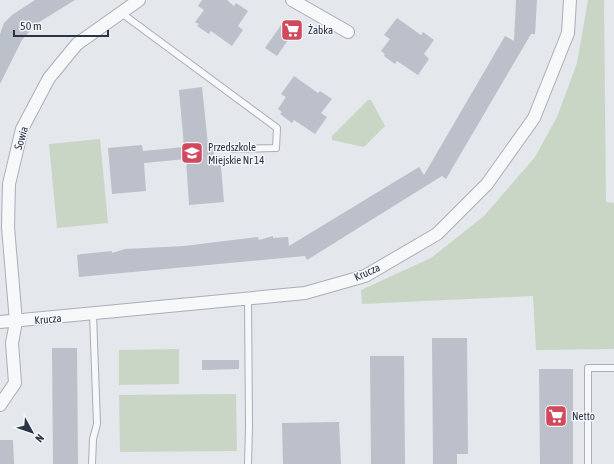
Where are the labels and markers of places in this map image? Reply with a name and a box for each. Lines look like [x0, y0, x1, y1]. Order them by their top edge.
supermarket icon: Żabka [279, 17, 305, 43]
place label: Żabka [308, 24, 333, 36]
school or university icon: Przedszkole Miejskie Nr 14 [179, 140, 205, 166]
place label: Przedszkole Miejskie Nr 14 [208, 141, 264, 166]
supermarket icon: Netto [543, 403, 569, 429]
place label: Netto [572, 410, 595, 422]

